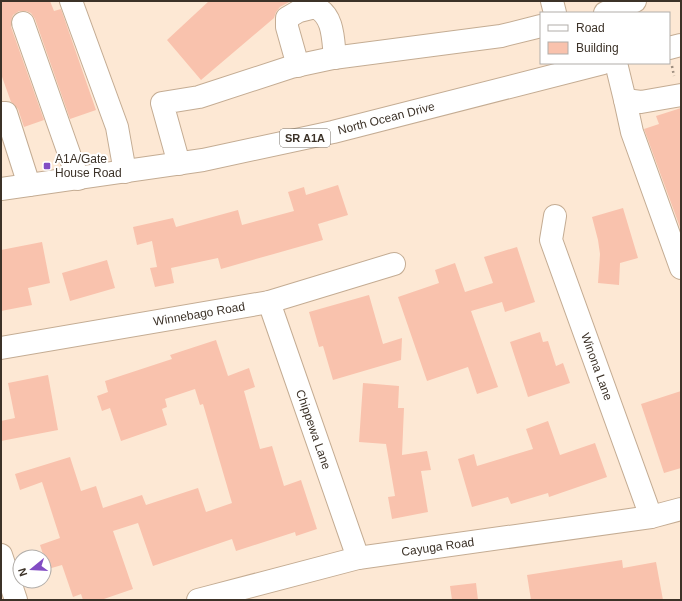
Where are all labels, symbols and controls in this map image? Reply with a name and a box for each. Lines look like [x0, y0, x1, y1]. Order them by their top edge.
legend [540, 12, 670, 64]
text: Road [576, 21, 605, 35]
text: Building [576, 41, 619, 55]
street label: North Ocean Drive [336, 99, 436, 137]
road number: SR A1A [280, 129, 330, 147]
place label: A1A/Gate House Road [55, 152, 122, 180]
marker: A1A/Gate House Road [42, 161, 52, 171]
street label: Winnebago Road [152, 299, 246, 329]
street label: Winona Lane [578, 331, 615, 403]
street label: Chippewa Lane [293, 388, 334, 472]
street label: Cayuga Road [400, 535, 475, 559]
north arrow [12, 549, 52, 589]
text: N [16, 566, 29, 578]

